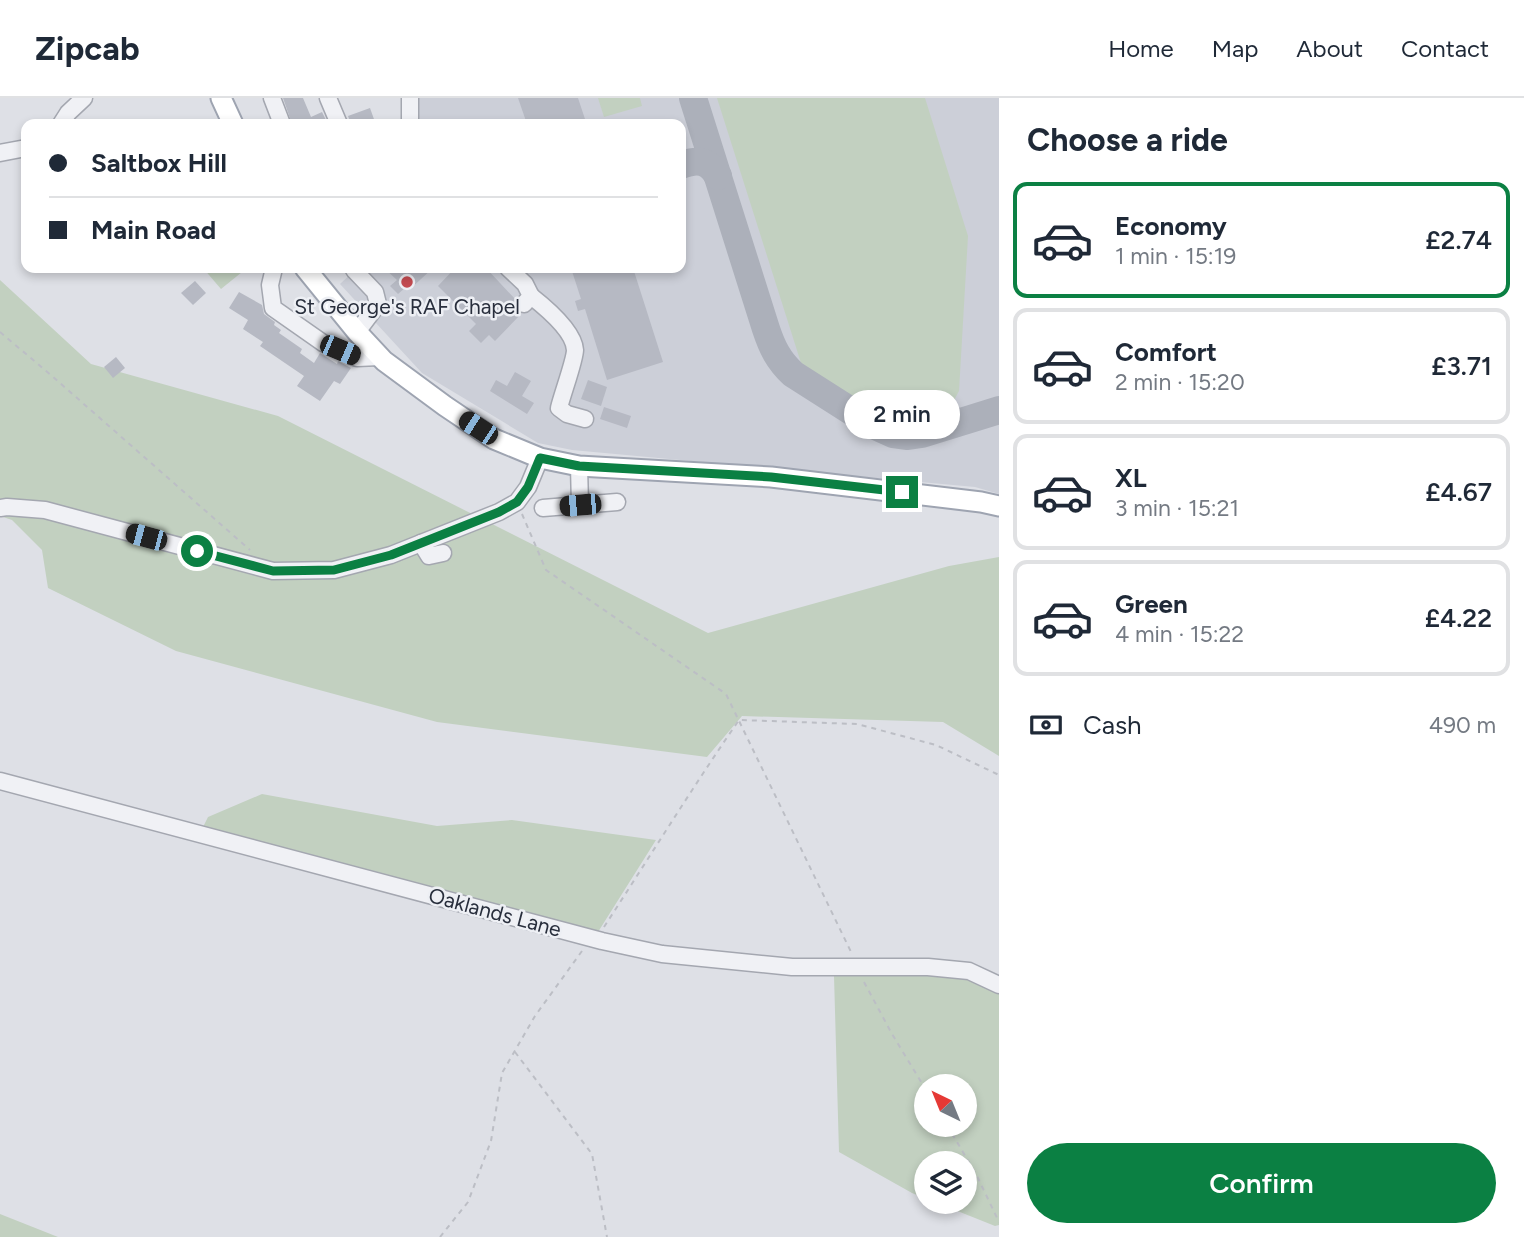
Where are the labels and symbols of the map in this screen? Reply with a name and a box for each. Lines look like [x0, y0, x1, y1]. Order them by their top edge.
marker: St George's RAF Chapel [399, 274, 415, 290]
place label: St George's RAF Chapel [294, 294, 520, 319]
car [317, 332, 364, 368]
callout: 2 min [844, 390, 960, 440]
car [455, 408, 502, 448]
route end [886, 476, 918, 508]
car [559, 493, 602, 517]
car [123, 521, 170, 553]
route start [181, 535, 213, 567]
street label: Oaklands Lane [426, 882, 564, 942]
north arrow [914, 1074, 976, 1138]

